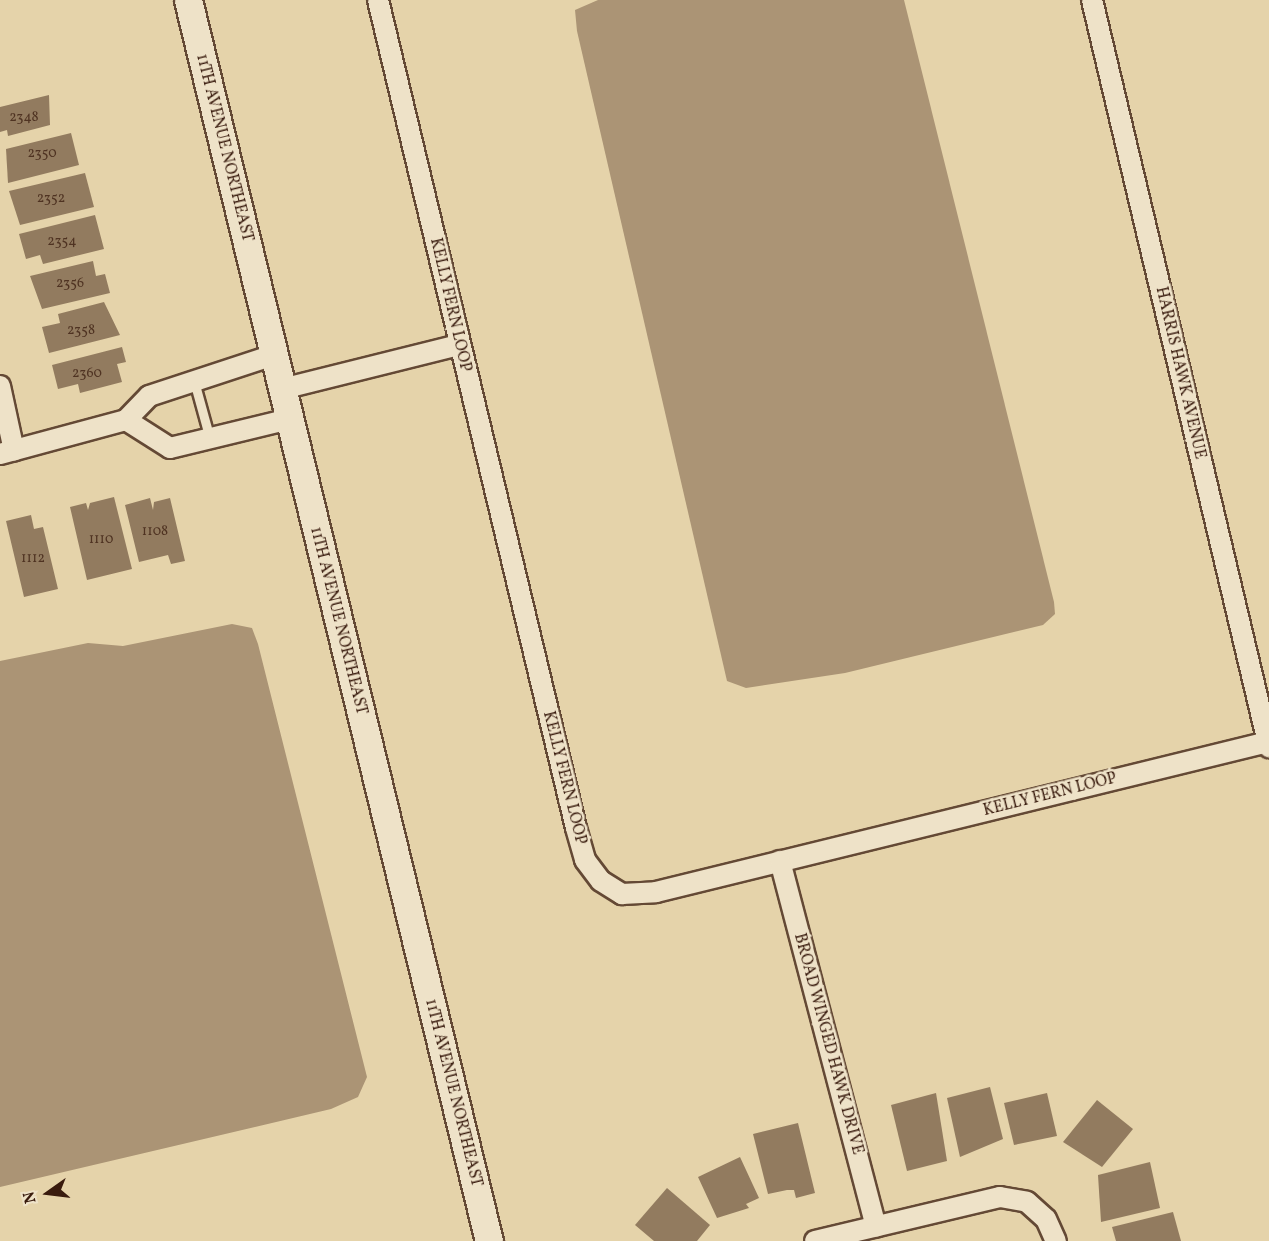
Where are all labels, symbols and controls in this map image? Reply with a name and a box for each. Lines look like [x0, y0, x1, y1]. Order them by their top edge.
street label: 11TH AVENUE NORTHEAST [191, 52, 257, 244]
house number: 2348 [9, 110, 39, 126]
house number: 2350 [27, 146, 57, 162]
house number: 2352 [37, 191, 65, 207]
house number: 2354 [47, 234, 77, 250]
street label: KELLY FERN LOOP [425, 236, 475, 374]
house number: 2356 [56, 276, 84, 292]
street label: HARRIS HAWK AVENUE [1151, 285, 1209, 461]
house number: 2358 [67, 323, 95, 339]
house number: 2360 [72, 366, 102, 382]
house number: 1108 [142, 524, 168, 540]
street label: 11TH AVENUE NORTHEAST [305, 525, 371, 717]
house number: 1110 [89, 532, 113, 548]
house number: 1112 [21, 551, 45, 567]
street label: KELLY FERN LOOP [538, 709, 590, 847]
street label: KELLY FERN LOOP [981, 769, 1119, 821]
street label: BROAD WINGED HAWK DRIVE [789, 931, 867, 1157]
street label: 11TH AVENUE NORTHEAST [420, 997, 486, 1189]
north arrow [18, 1163, 78, 1223]
text: N [18, 1189, 43, 1206]

